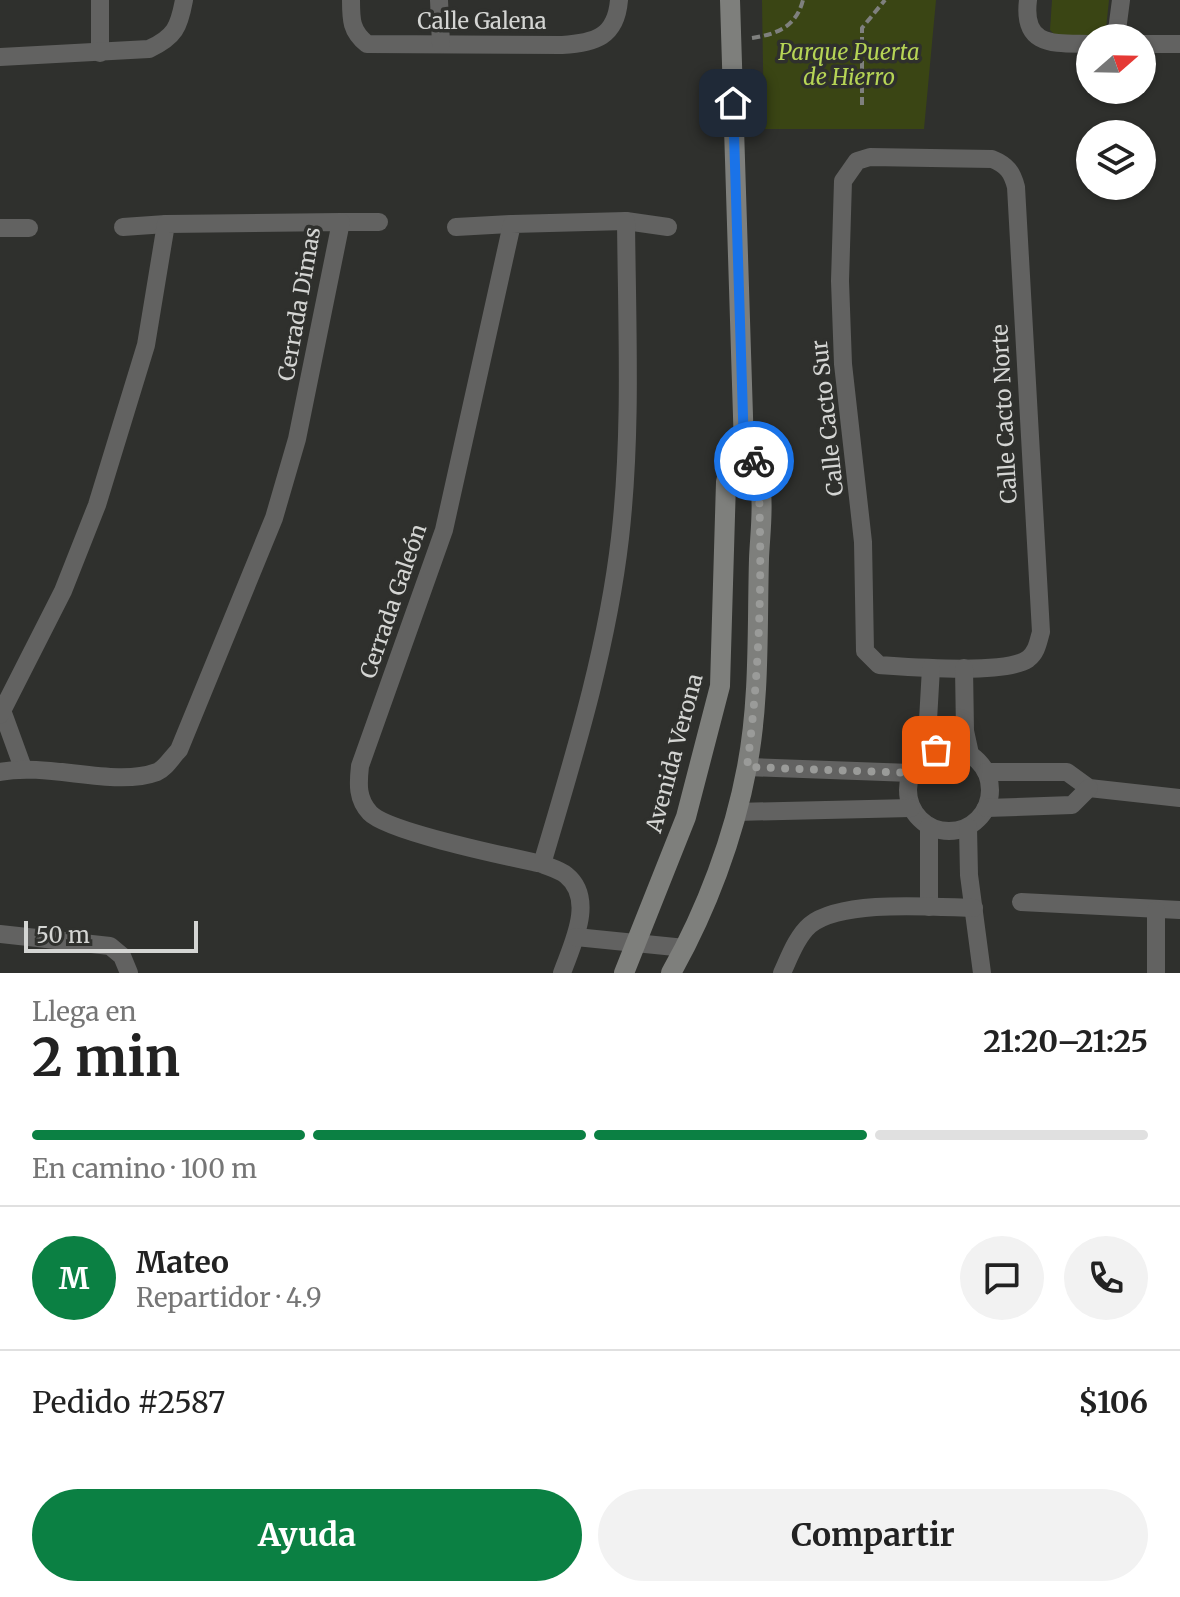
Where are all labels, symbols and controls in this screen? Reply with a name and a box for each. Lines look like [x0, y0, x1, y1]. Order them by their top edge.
street label: Calle Galena [417, 7, 547, 35]
north arrow [1076, 24, 1156, 104]
map controls [1076, 24, 1156, 200]
park label: Parque Puerta de Hierro [778, 38, 920, 91]
pin [699, 69, 767, 137]
icon: home [711, 81, 755, 125]
button: layers [1076, 120, 1156, 200]
street label: Cerrada Dimas [272, 225, 326, 383]
street label: Calle Cacto Norte [985, 324, 1023, 504]
street label: Calle Cacto Sur [805, 338, 849, 497]
courier [714, 421, 794, 501]
icon: bike [732, 439, 776, 483]
street label: Cerrada Galeón [353, 520, 433, 682]
street label: Avenida Verona [639, 670, 709, 836]
pin [902, 716, 970, 784]
icon: bag [914, 728, 958, 772]
scale bar [24, 917, 198, 953]
text: 50 m [36, 921, 90, 949]
text: Llega en [32, 995, 136, 1028]
text: 21:20–21:25 [983, 1022, 1148, 1060]
text: 2 min [32, 1025, 180, 1090]
text: En camino · 100 m [32, 1152, 257, 1185]
button: chat [960, 1236, 1044, 1320]
button: phone [1064, 1236, 1148, 1320]
text: Mateo [136, 1243, 229, 1281]
text: M [59, 1259, 89, 1297]
text: Repartidor · 4.9 [136, 1281, 322, 1314]
text: Pedido #2587 [32, 1383, 225, 1421]
text: $106 [1078, 1383, 1148, 1421]
button: Ayuda [32, 1489, 582, 1581]
button: Compartir [598, 1489, 1148, 1581]

